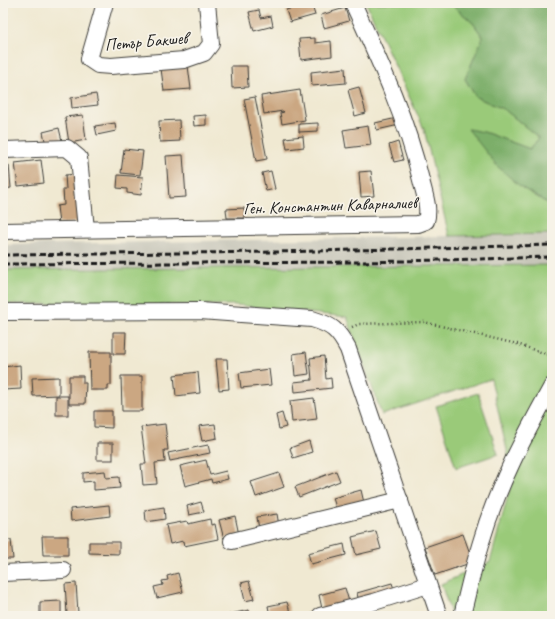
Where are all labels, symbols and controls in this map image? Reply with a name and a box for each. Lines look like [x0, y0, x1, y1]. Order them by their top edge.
street label: Петър Бакшев [104, 27, 192, 56]
street label: Ген. Константин Каварналиев [243, 192, 420, 219]

